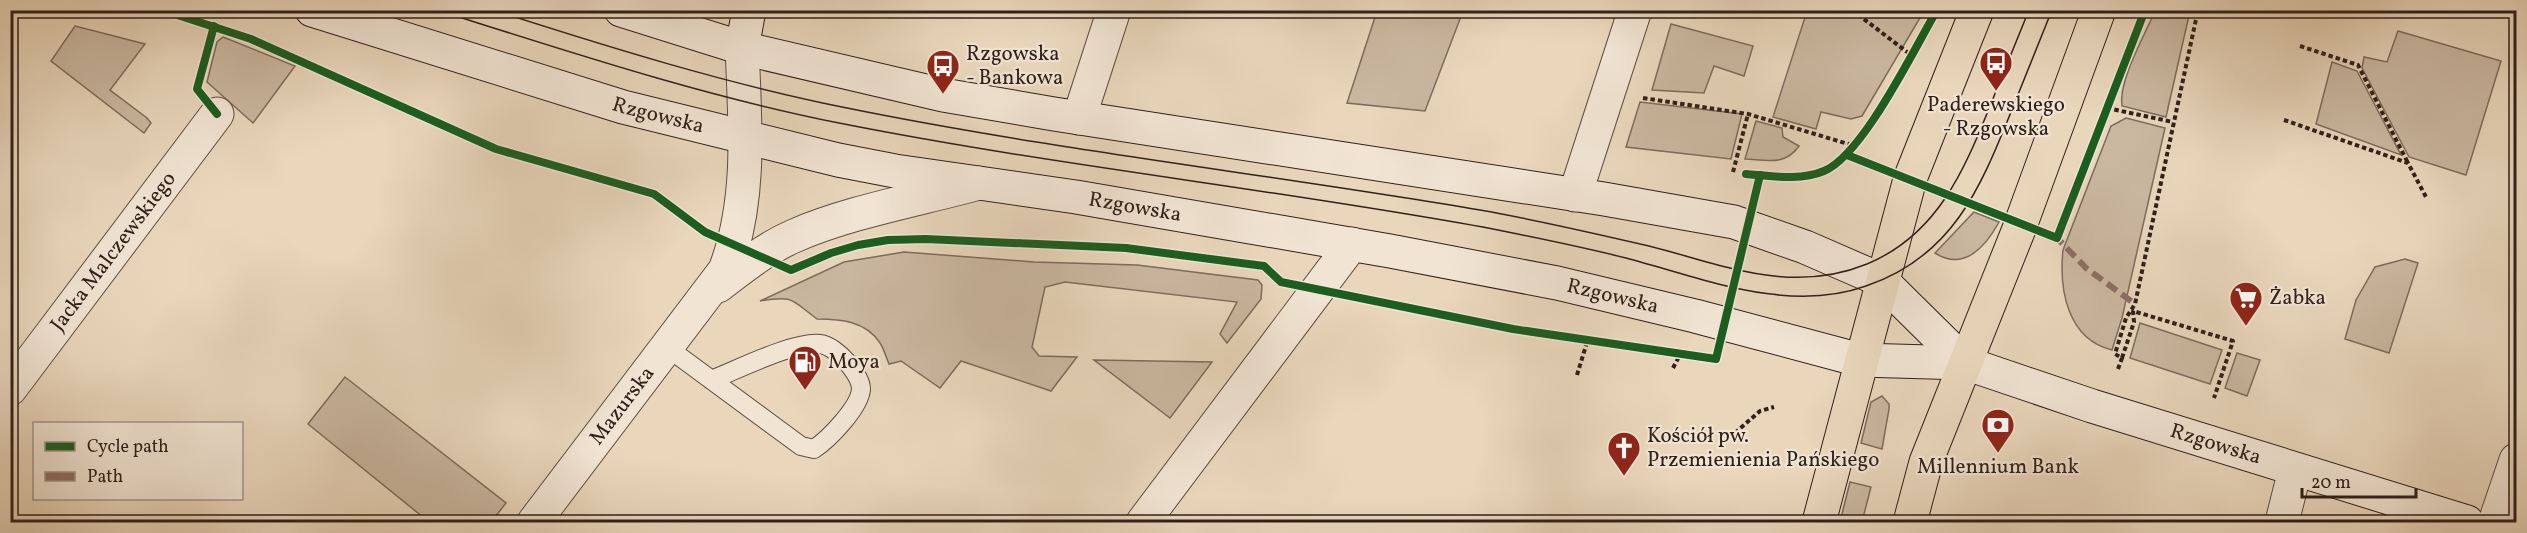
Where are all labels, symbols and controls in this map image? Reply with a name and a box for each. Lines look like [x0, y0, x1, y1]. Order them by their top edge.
place label: Rzgowska - Bankowa [966, 40, 1063, 93]
bus stop icon: Paderewskiego - Rzgowska [1978, 45, 2014, 92]
bus stop icon: Rzgowska - Bankowa [925, 48, 961, 95]
street label: Rzgowska [608, 90, 707, 141]
place label: Paderewskiego - Rzgowska [1927, 91, 2065, 144]
street label: Jacka Malczewskiego [44, 166, 183, 338]
street label: Rzgowska [1086, 185, 1184, 229]
street label: Rzgowska [1564, 271, 1662, 321]
supermarket icon: Żabka [2228, 280, 2264, 327]
place label: Żabka [2269, 284, 2326, 313]
fuel station icon: Moya [787, 344, 823, 391]
place label: Moya [828, 348, 880, 377]
street label: Mazurska [583, 360, 662, 451]
bank icon: Millennium Bank [1980, 407, 2016, 454]
street label: Rzgowska [2167, 417, 2265, 472]
legend [33, 422, 243, 500]
place label: Kościół pw. Przemienienia Pańskiego [1647, 422, 1879, 475]
church icon: Kościół pw. Przemienienia Pańskiego [1606, 430, 1642, 477]
text: Cycle path [87, 435, 169, 460]
place label: Millennium Bank [1917, 453, 2080, 482]
scale bar [2302, 461, 2416, 499]
text: Path [87, 465, 123, 490]
text: 20 m [2311, 471, 2351, 496]

